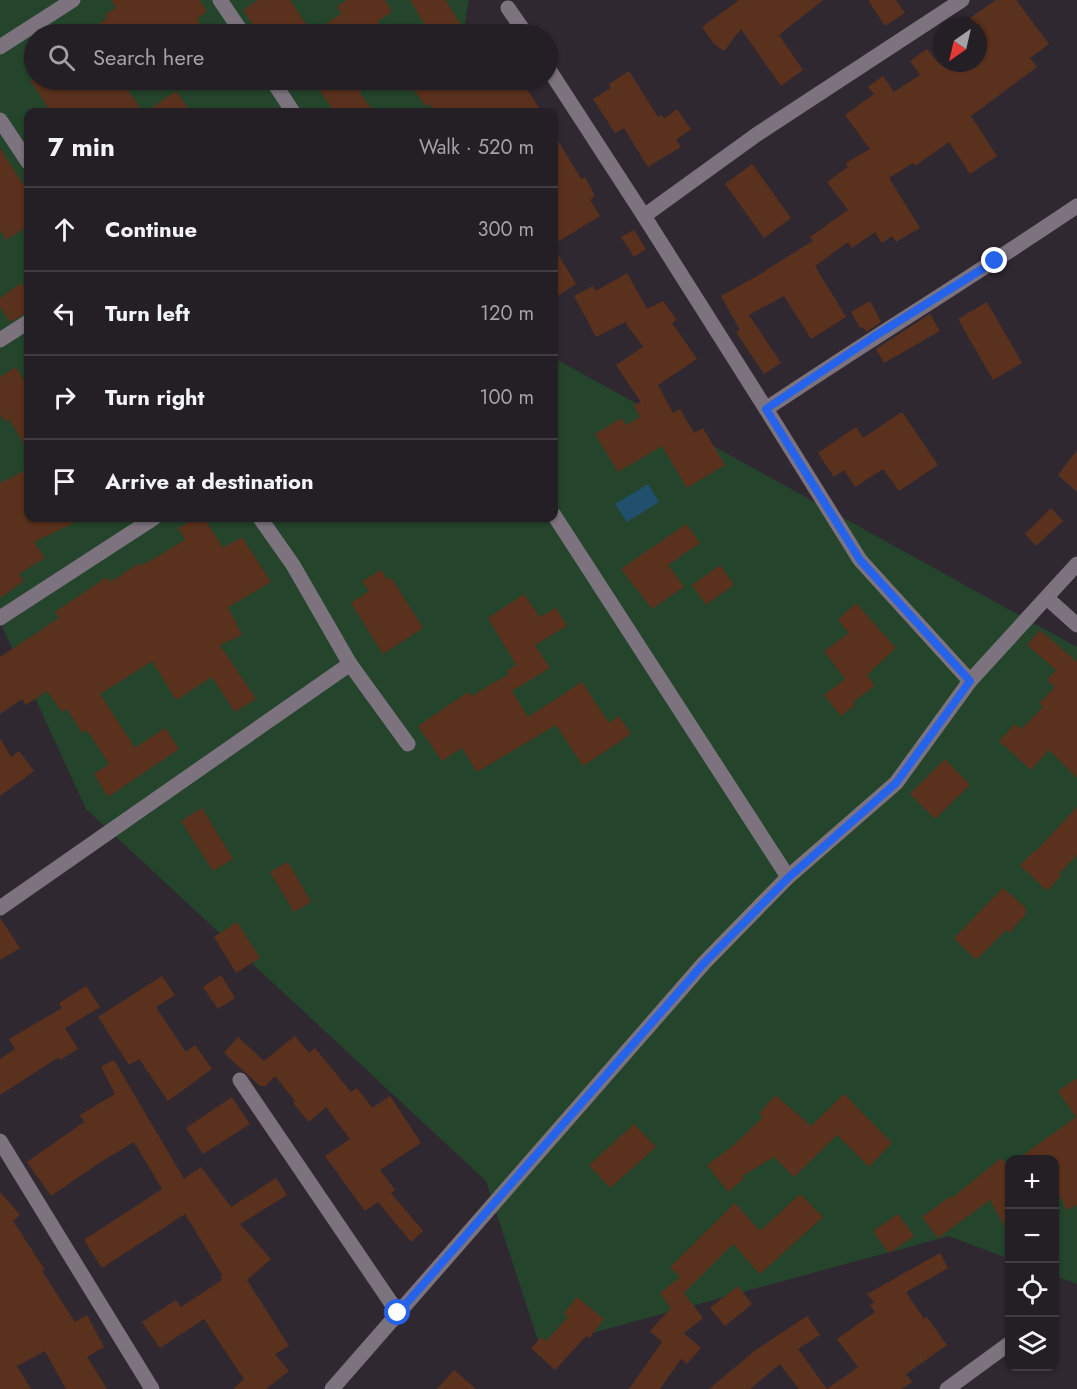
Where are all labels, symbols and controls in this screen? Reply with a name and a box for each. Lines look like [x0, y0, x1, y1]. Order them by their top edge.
north arrow [933, 18, 987, 72]
search box [24, 24, 558, 90]
icon: search [45, 41, 78, 74]
text: Search here [93, 41, 204, 73]
text: 7 min [48, 128, 115, 166]
text: Walk · 520 m [419, 133, 534, 162]
icon: ahead [48, 213, 81, 246]
text: Continue [105, 213, 197, 245]
text: 300 m [477, 215, 534, 244]
route end [981, 247, 1007, 273]
icon: left [48, 297, 81, 330]
text: Turn left [105, 297, 190, 329]
text: 120 m [480, 299, 534, 328]
icon: right [48, 381, 81, 414]
text: Turn right [105, 381, 205, 413]
text: 100 m [479, 383, 534, 412]
icon: arrive [48, 465, 81, 498]
text: Arrive at destination [105, 465, 314, 497]
map controls [1005, 1155, 1059, 1371]
button: + [1005, 1155, 1059, 1209]
button: − [1005, 1209, 1059, 1263]
button: locate [1005, 1263, 1059, 1317]
route start [384, 1299, 410, 1325]
button: layers [1005, 1317, 1059, 1371]

